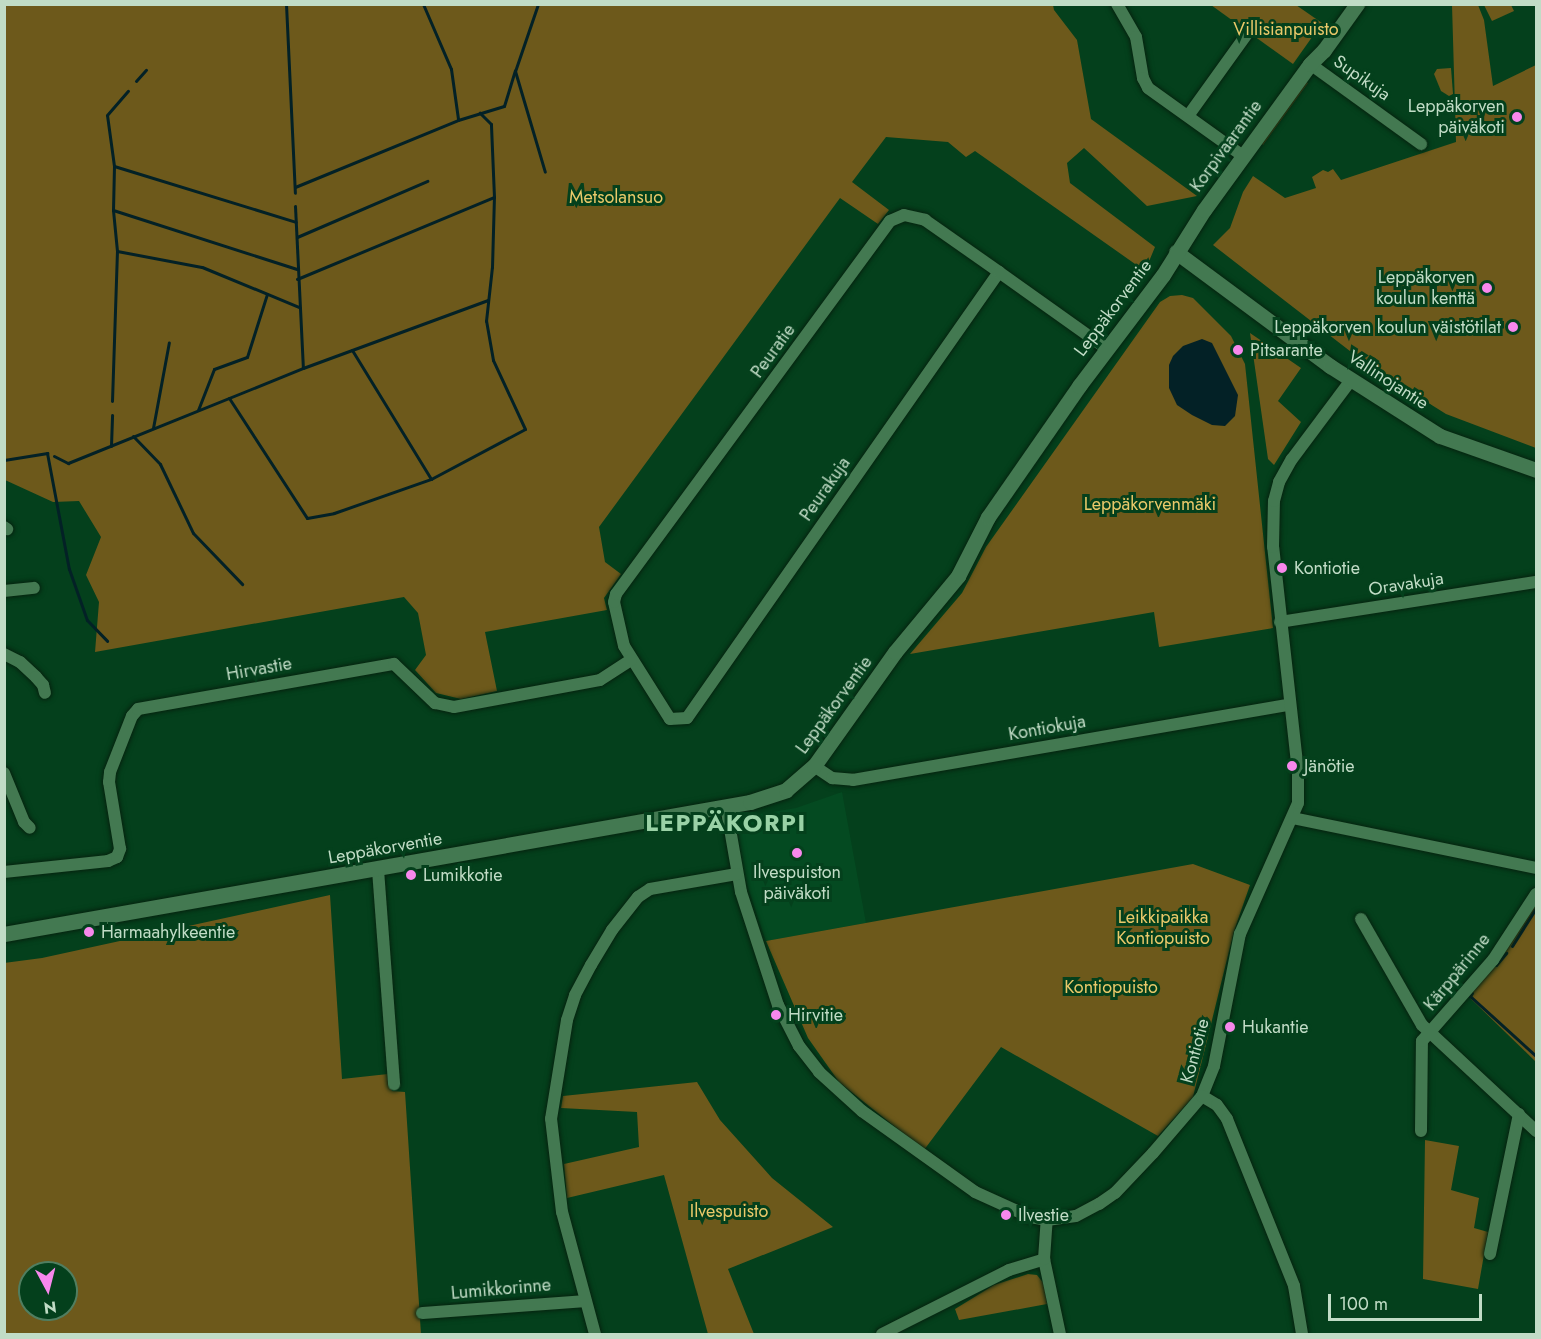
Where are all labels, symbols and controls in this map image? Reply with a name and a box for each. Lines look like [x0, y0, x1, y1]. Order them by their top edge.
park label: Villisianpuisto [1233, 18, 1339, 40]
street label: Supikuja [1329, 51, 1395, 105]
street label: Korpivaarantie [1185, 96, 1267, 196]
place label: Leppäkorven päiväkoti [1408, 96, 1505, 138]
marker: Leppäkorven päiväkoti [1510, 110, 1524, 124]
park label: Metsolansuo [569, 186, 663, 208]
street label: Leppäkorventie [1070, 255, 1156, 361]
place label: Leppäkorven koulun kenttä [1376, 267, 1475, 310]
marker: Leppäkorven koulun kenttä [1480, 281, 1494, 295]
place label: Leppäkorven koulun väistötilat [1274, 316, 1501, 338]
street label: Peuratie [746, 320, 800, 382]
marker: Leppäkorven koulun väistötilat [1506, 320, 1520, 334]
place label: Pitsarante [1250, 339, 1323, 361]
marker: Pitsarante [1231, 343, 1245, 357]
street label: Vallinojantie [1344, 346, 1432, 414]
street label: Peurakuja [795, 453, 855, 525]
park label: Leppäkorvenmäki [1084, 493, 1216, 515]
place label: Kontiotie [1294, 557, 1360, 579]
marker: Kontiotie [1275, 561, 1289, 575]
street label: Oravakuja [1367, 567, 1445, 601]
street label: Leppäkorventie [791, 652, 877, 758]
street label: Hirvastie [224, 653, 294, 685]
street label: Kontiokuja [1007, 711, 1087, 745]
place label: Jänötie [1304, 755, 1355, 777]
marker: Jänötie [1285, 759, 1299, 773]
district label: LEPPÄKORPI [645, 809, 807, 837]
street label: Leppäkorventie [326, 827, 444, 869]
marker: Ilvespuiston päiväkoti [790, 846, 804, 860]
place label: Ilvespuiston päiväkoti [753, 862, 841, 904]
place label: Lumikkotie [423, 864, 503, 886]
marker: Lumikkotie [404, 868, 418, 882]
park label: Leikkipaikka Kontiopuisto [1116, 907, 1210, 950]
place label: Harmaahylkeentie [101, 921, 235, 943]
marker: Harmaahylkeentie [82, 925, 96, 939]
street label: Kärppärinne [1419, 929, 1495, 1015]
park label: Kontiopuisto [1064, 976, 1158, 998]
place label: Hirvitie [788, 1004, 843, 1026]
marker: Hirvitie [769, 1008, 783, 1022]
street label: Kontiotie [1176, 1016, 1214, 1086]
place label: Hukantie [1242, 1016, 1309, 1038]
marker: Hukantie [1223, 1020, 1237, 1034]
park label: Ilvespuisto [690, 1200, 768, 1222]
place label: Ilvestie [1018, 1204, 1069, 1226]
marker: Ilvestie [999, 1208, 1013, 1222]
north arrow [18, 1261, 78, 1321]
street label: Lumikkorinne [450, 1274, 552, 1304]
scale bar [1331, 1282, 1486, 1320]
text: 100 m [1339, 1291, 1388, 1317]
text: N [42, 1295, 58, 1320]

